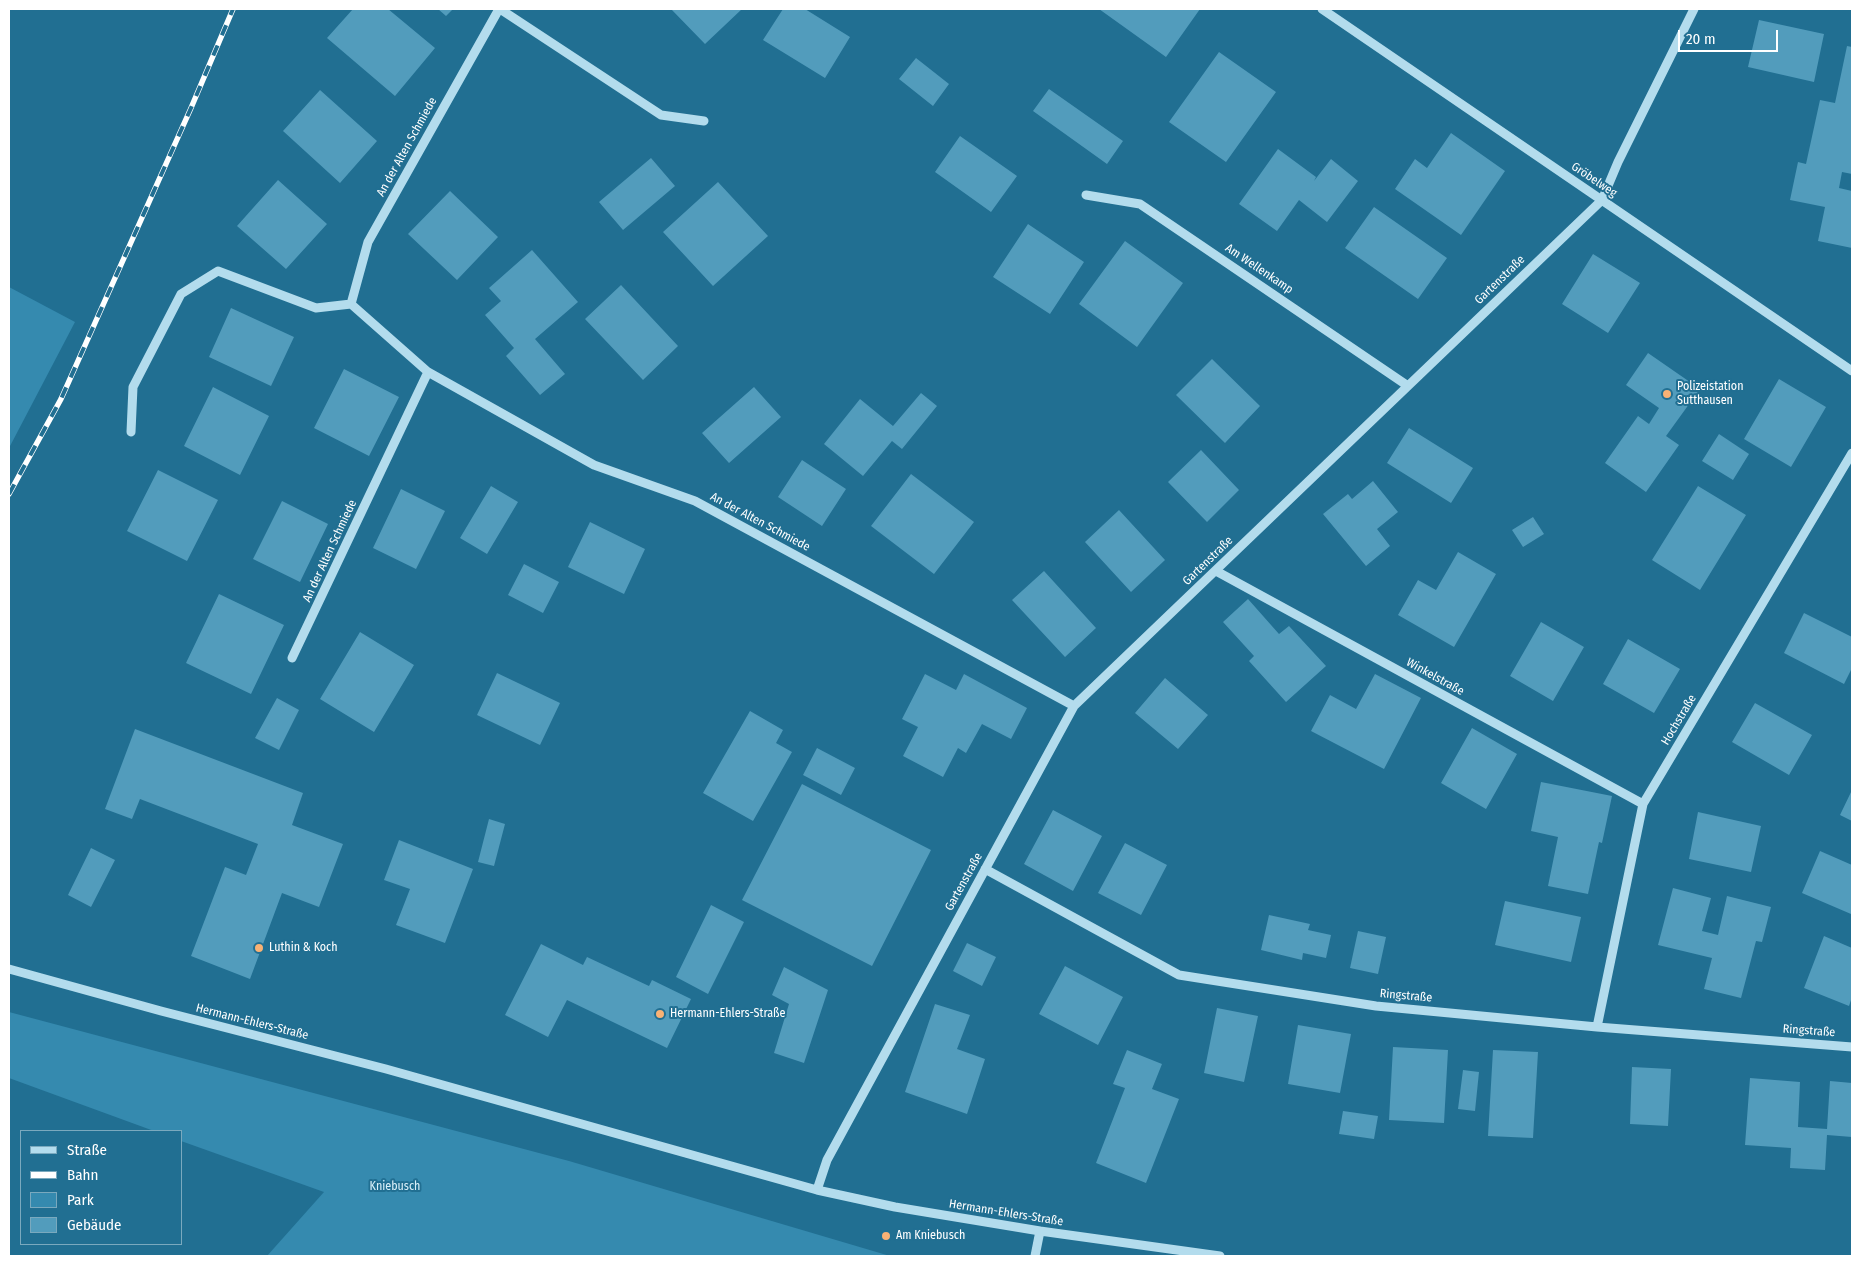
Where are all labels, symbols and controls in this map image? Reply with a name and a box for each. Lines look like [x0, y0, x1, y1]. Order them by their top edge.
scale bar [1681, 20, 1781, 52]
text: 20 m [1686, 30, 1716, 48]
street label: An der Alten Schmiede [374, 95, 440, 199]
street label: Gröbelweg [1568, 160, 1620, 200]
street label: Am Wellenkamp [1222, 241, 1296, 297]
street label: Gartenstraße [1472, 253, 1528, 307]
place label: Polizeistation Sutthausen [1677, 380, 1743, 408]
marker: Polizeistation Sutthausen [1661, 388, 1673, 400]
street label: An der Alten Schmiede [708, 490, 812, 554]
street label: An der Alten Schmiede [300, 498, 360, 604]
street label: Gartenstraße [1180, 534, 1236, 588]
street label: Winkelstraße [1404, 655, 1466, 699]
street label: Hochstraße [1658, 692, 1700, 748]
street label: Gartenstraße [942, 851, 986, 913]
place label: Luthin & Koch [269, 941, 338, 955]
marker: Luthin & Koch [253, 942, 265, 954]
street label: Ringstraße [1379, 987, 1433, 1005]
street label: Hermann-Ehlers-Straße [194, 1001, 310, 1043]
place label: Hermann-Ehlers-Straße [670, 1007, 785, 1021]
marker: Hermann-Ehlers-Straße [654, 1008, 666, 1020]
street label: Ringstraße [1782, 1022, 1836, 1040]
legend [20, 1130, 182, 1245]
text: Straße [67, 1141, 107, 1159]
text: Bahn [67, 1166, 98, 1184]
park label: Kniebusch [370, 1180, 420, 1194]
text: Park [67, 1191, 94, 1209]
street label: Hermann-Ehlers-Straße [948, 1197, 1064, 1229]
text: Gebäude [67, 1216, 122, 1234]
place label: Am Kniebusch [896, 1229, 965, 1243]
marker: Am Kniebusch [880, 1230, 892, 1242]

